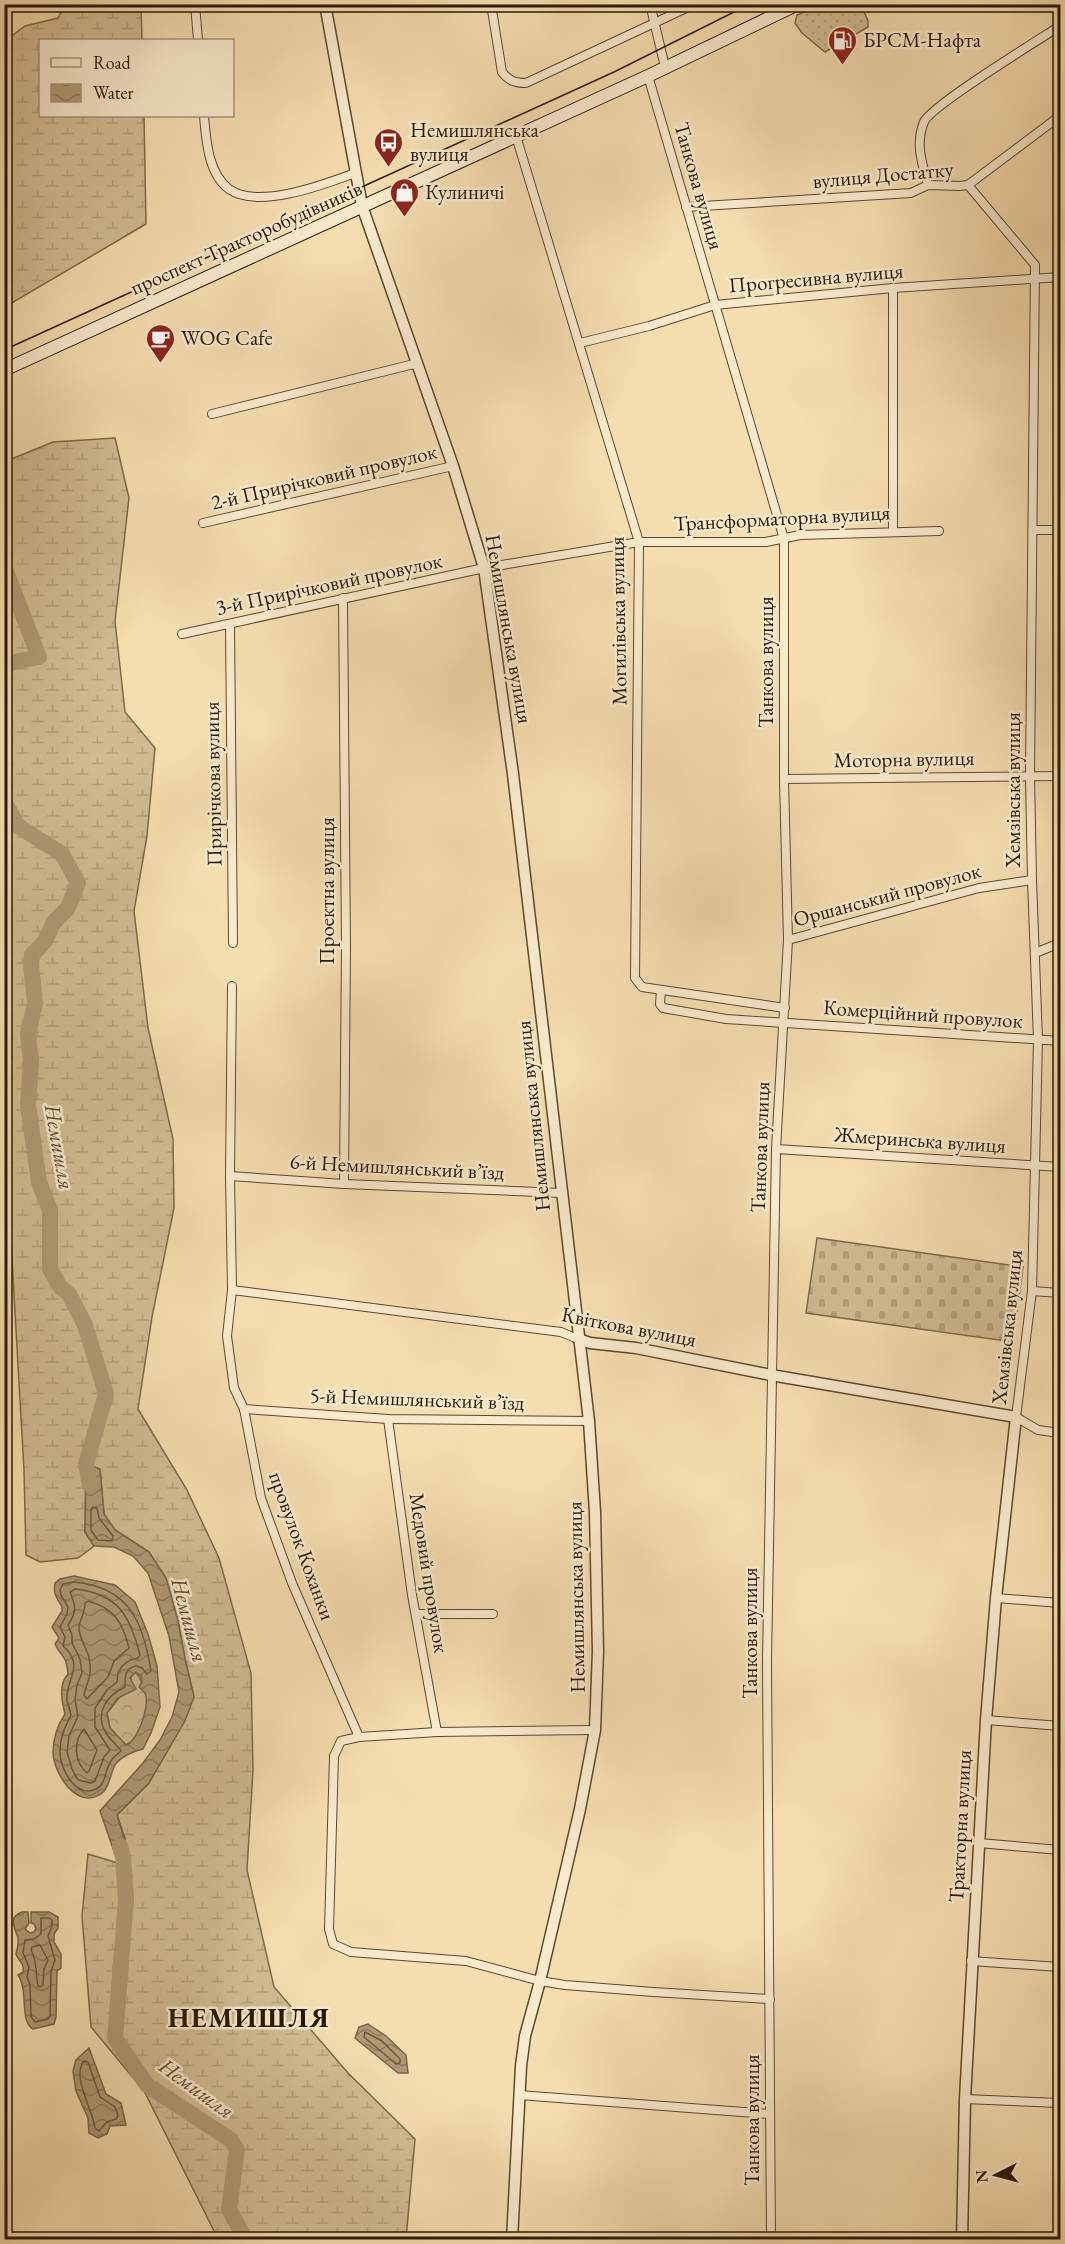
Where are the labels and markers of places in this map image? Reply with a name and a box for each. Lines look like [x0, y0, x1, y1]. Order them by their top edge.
fuel station icon: БРСМ-Нафта [826, 24, 858, 66]
place label: БРСМ-Нафта [863, 26, 982, 53]
place label: Немишлянська вулиця [410, 116, 539, 167]
bus stop icon: Немишлянська вулиця [373, 126, 405, 168]
shop icon: Кулиничі [388, 176, 420, 218]
place label: Кулиничі [425, 178, 505, 205]
cafe icon: WOG Cafe [144, 322, 176, 364]
place label: WOG Cafe [181, 324, 273, 351]

